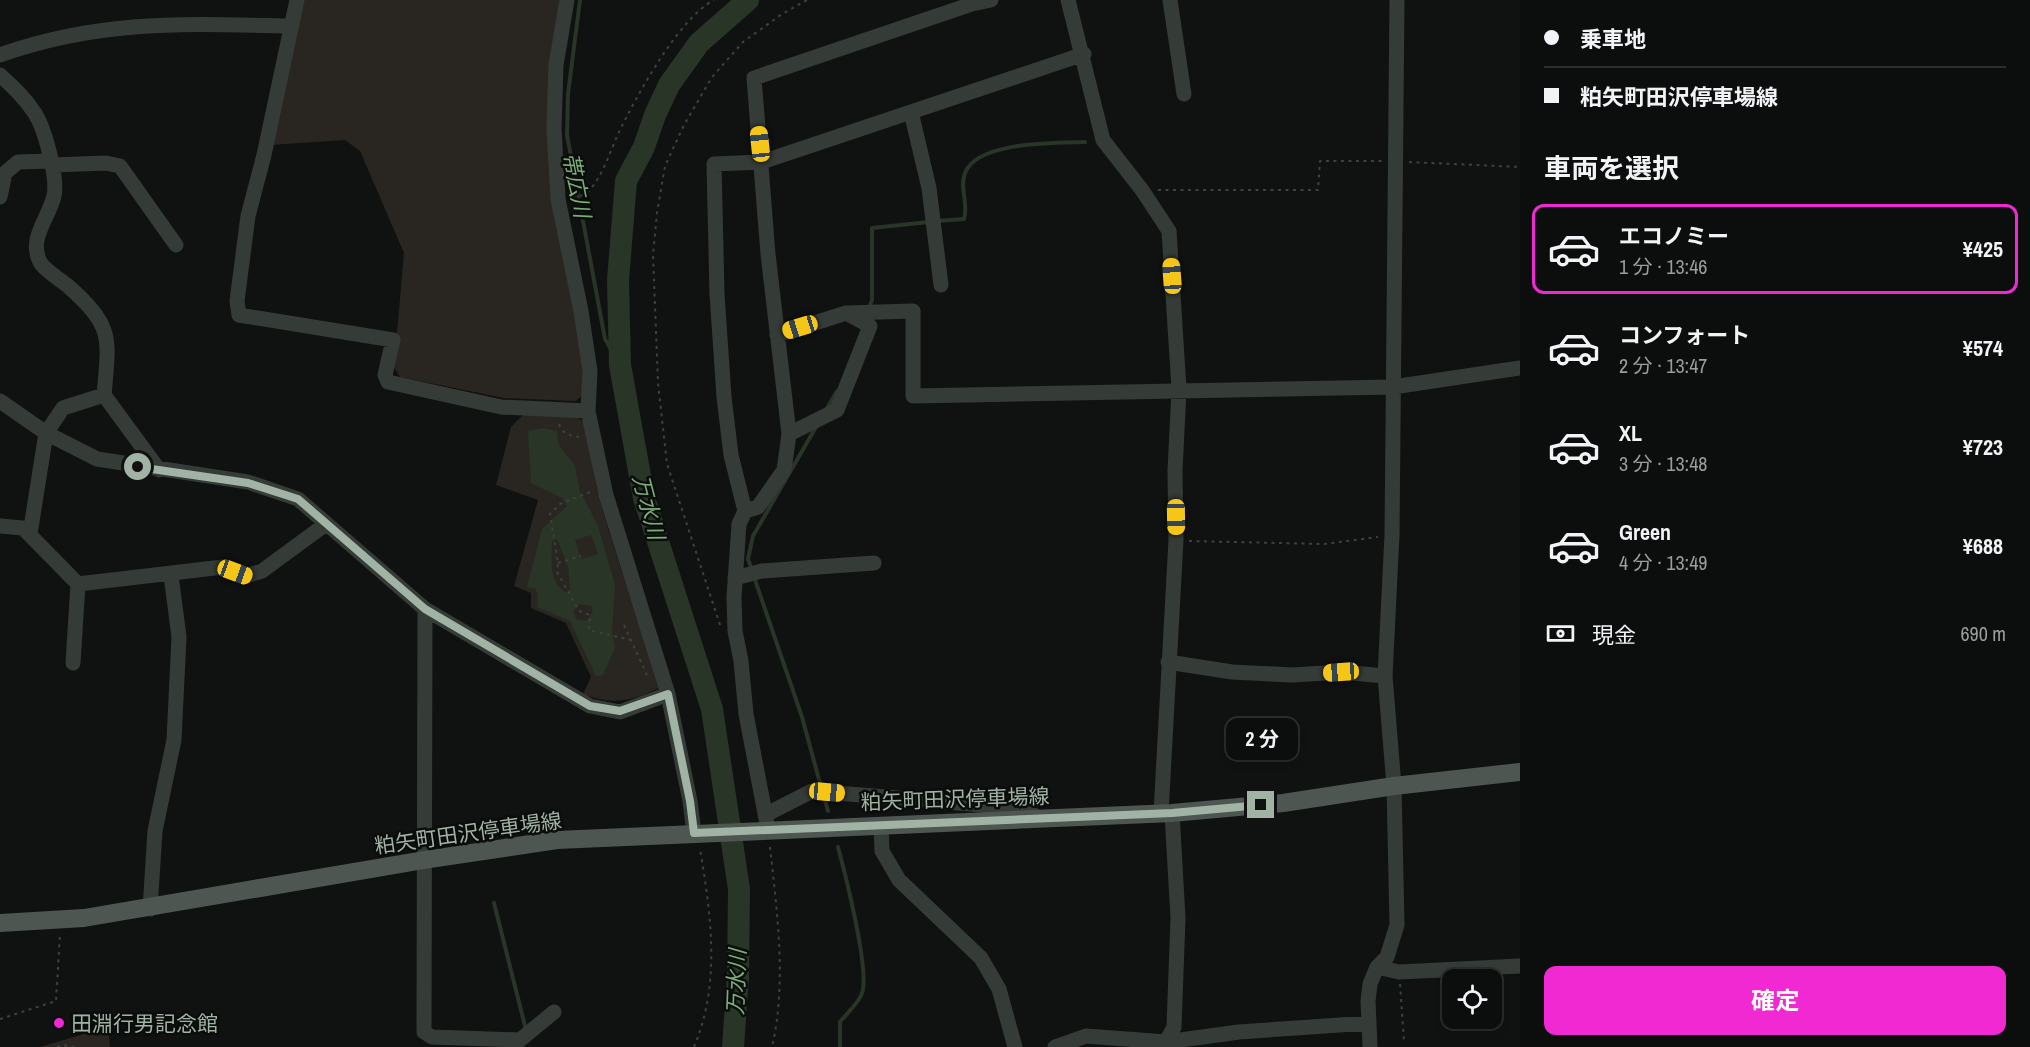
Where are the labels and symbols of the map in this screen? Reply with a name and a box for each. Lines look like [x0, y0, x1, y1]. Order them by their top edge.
car [749, 125, 771, 163]
water label: 帯広川 [556, 150, 598, 222]
car [1162, 257, 1182, 295]
car [780, 313, 820, 341]
route start [124, 453, 151, 480]
water label: 万水川 [626, 471, 673, 545]
car [1167, 499, 1185, 535]
car [215, 557, 255, 587]
car [1322, 662, 1360, 682]
callout: 2 分 [1225, 718, 1297, 760]
car [808, 781, 846, 803]
street label: 粕矢町田沢停車場線 [860, 781, 1050, 817]
route end [1247, 791, 1274, 818]
street label: 粕矢町田沢停車場線 [372, 805, 564, 861]
water label: 万水川 [720, 947, 752, 1016]
place label: 田淵行男記念館 [71, 1009, 218, 1038]
marker: 田淵行男記念館 [52, 1016, 66, 1030]

